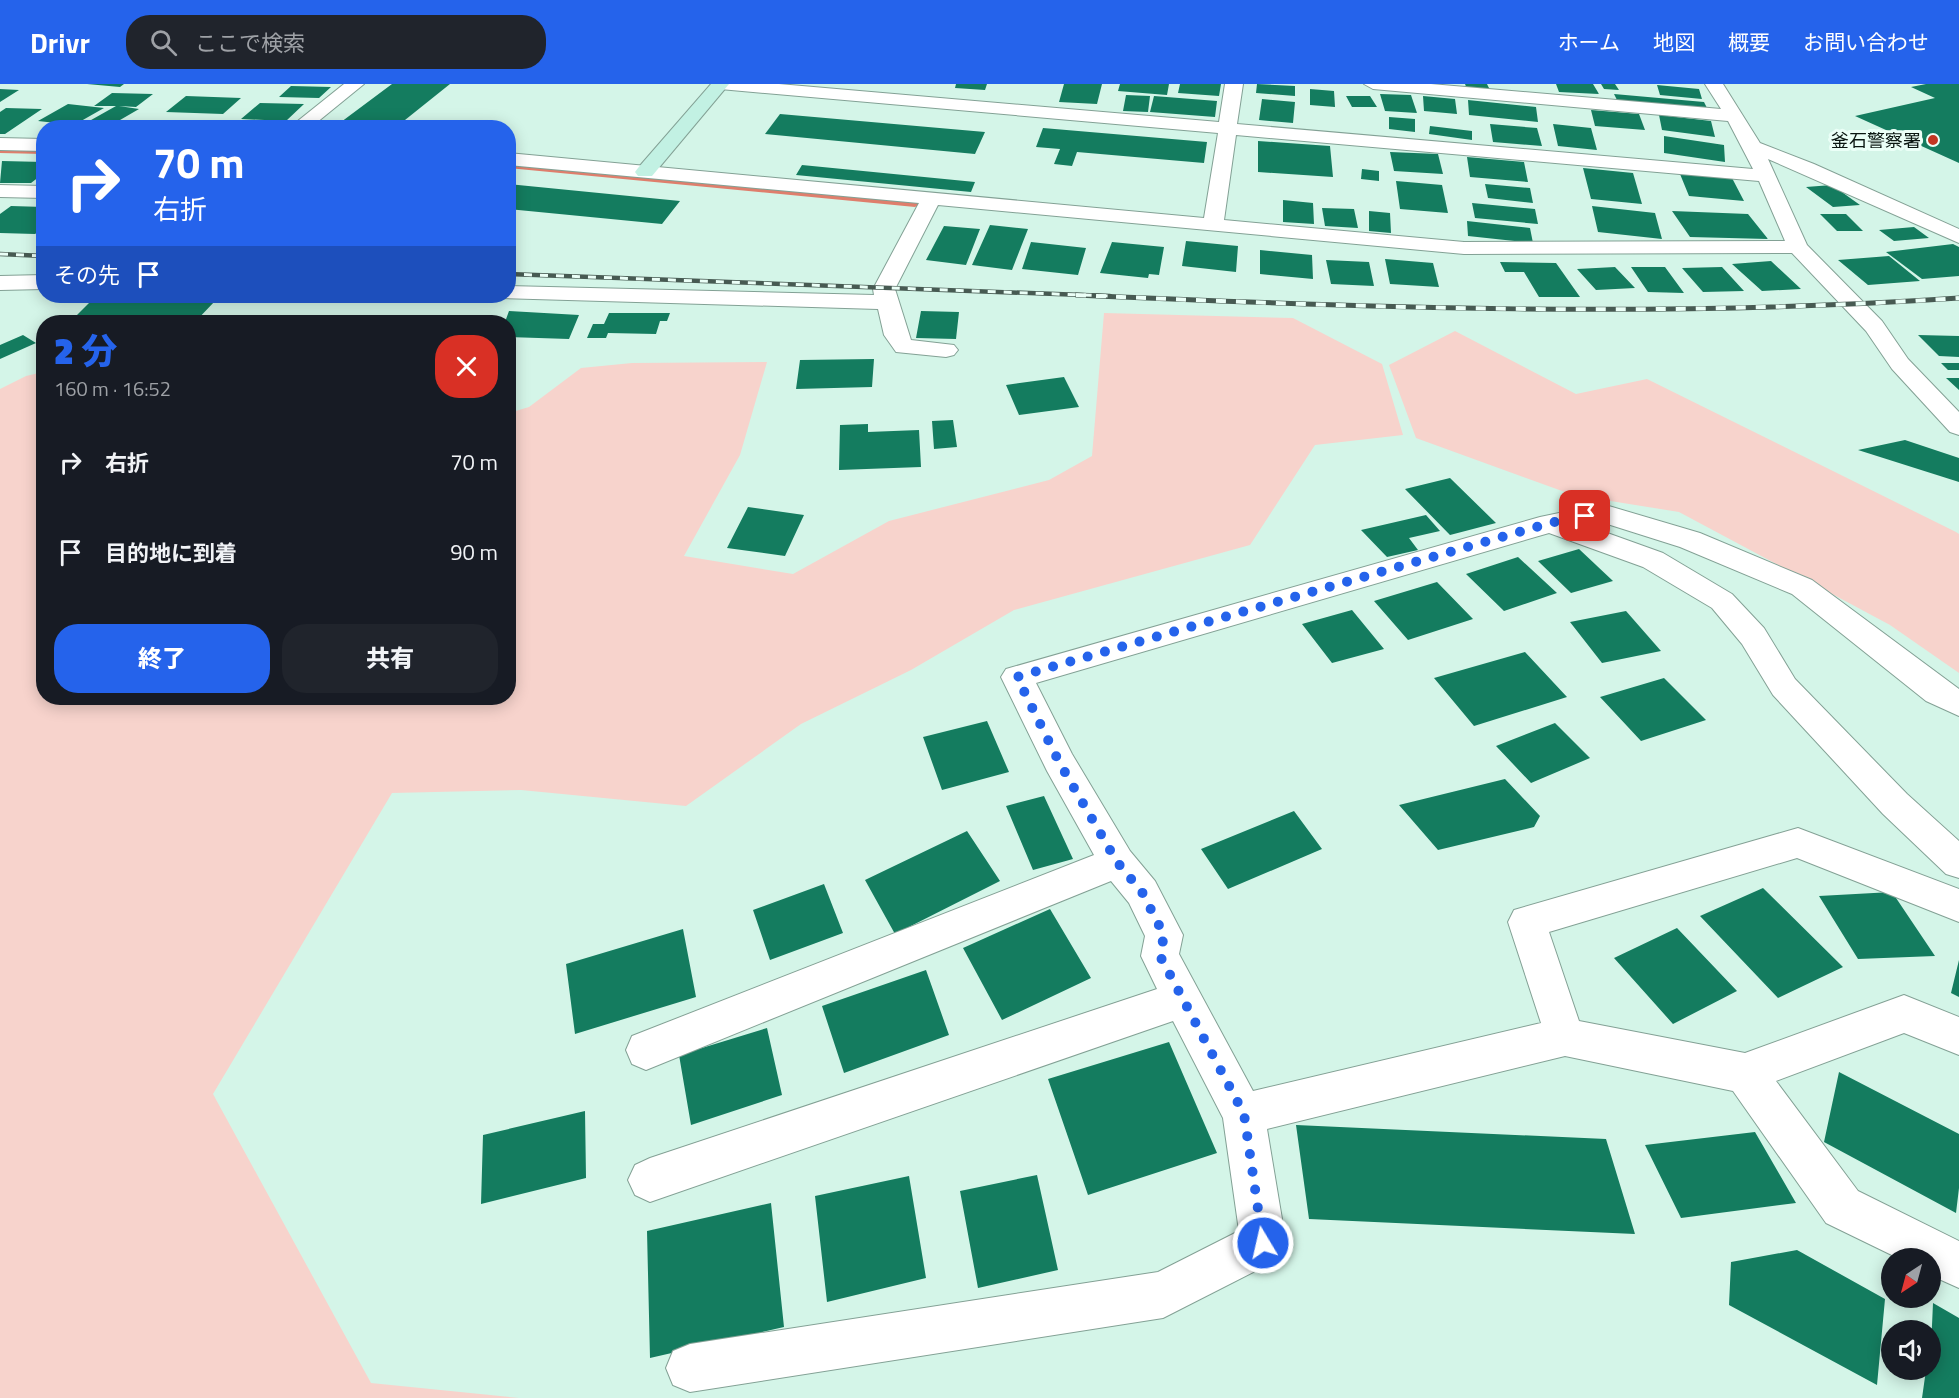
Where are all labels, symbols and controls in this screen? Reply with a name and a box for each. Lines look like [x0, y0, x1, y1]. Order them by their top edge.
search box [126, 15, 546, 69]
text: Drivr [30, 21, 90, 64]
icon: search [147, 26, 180, 59]
text: ここで検索 [195, 26, 305, 60]
text: ホーム [1558, 26, 1620, 58]
text: 地図 [1653, 26, 1695, 58]
text: 概要 [1728, 26, 1770, 58]
text: お問い合わせ [1803, 26, 1929, 58]
place label: 釜石警察署 [1831, 127, 1921, 154]
text: 70 m [153, 130, 245, 194]
marker: 釜石警察署 [1926, 133, 1940, 147]
icon: right [54, 144, 132, 222]
text: 右折 [153, 188, 207, 229]
text: その先 [54, 258, 120, 292]
icon: arrive [132, 258, 165, 291]
text: 2 分 [54, 323, 118, 378]
button: close [435, 335, 498, 398]
text: 160 m · 16:52 [54, 373, 171, 404]
text: 70 m [450, 445, 498, 479]
icon: right [54, 446, 87, 479]
text: 右折 [105, 446, 149, 480]
pin [1559, 490, 1610, 541]
icon: arrive [1568, 499, 1601, 532]
text: 90 m [450, 535, 498, 569]
icon: arrive [54, 536, 87, 569]
text: 目的地に到着 [105, 536, 237, 570]
button: 終了 [54, 624, 270, 693]
button: 共有 [282, 624, 498, 693]
position arrow [1231, 1211, 1295, 1275]
north arrow [1881, 1248, 1941, 1308]
map controls [1881, 1248, 1941, 1380]
button: sound [1881, 1320, 1941, 1380]

